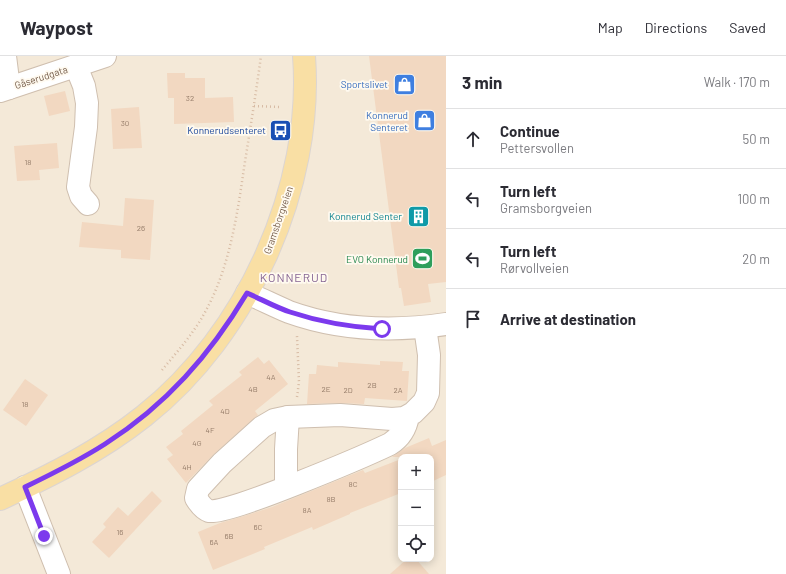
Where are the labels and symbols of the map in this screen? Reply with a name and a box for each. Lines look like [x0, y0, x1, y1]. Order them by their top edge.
street label: Gåserudgata [13, 63, 69, 91]
shop icon: Sportslivet [391, 71, 417, 97]
place label: Sportslivet [341, 78, 388, 90]
house number: 32 [186, 93, 194, 103]
shop icon: Konnerud Senteret [411, 108, 437, 134]
place label: Konnerud Senteret [366, 109, 408, 133]
bus stop icon: Konnerudsenteret [268, 117, 294, 143]
house number: 30 [121, 118, 129, 128]
place label: Konnerudsenteret [187, 124, 266, 136]
house number: 18 [25, 157, 31, 167]
street label: Gramsborgveien [261, 185, 295, 255]
building icon: Konnerud Senter [405, 203, 431, 229]
place label: Konnerud Senter [329, 210, 402, 222]
house number: 26 [137, 223, 145, 233]
sports icon: EVO Konnerud [410, 246, 436, 272]
place label: EVO Konnerud [346, 253, 408, 265]
district label: KONNERUD [260, 270, 328, 284]
route start [373, 320, 391, 338]
house number: 4A [266, 372, 276, 382]
house number: 2B [367, 380, 377, 390]
house number: 4B [248, 384, 258, 394]
house number: 2E [321, 384, 331, 394]
house number: 2D [343, 385, 353, 395]
house number: 2A [393, 385, 403, 395]
house number: 18 [22, 399, 28, 409]
house number: 4D [220, 406, 230, 416]
house number: 4F [206, 425, 215, 435]
house number: 4G [192, 438, 202, 448]
house number: 4H [182, 462, 192, 472]
house number: 8C [348, 479, 358, 489]
house number: 8B [326, 494, 336, 504]
house number: 8A [302, 505, 312, 515]
house number: 6C [254, 522, 263, 532]
route end [35, 527, 53, 545]
house number: 16 [117, 527, 123, 537]
house number: 6B [224, 531, 234, 541]
house number: 6A [210, 537, 219, 547]

